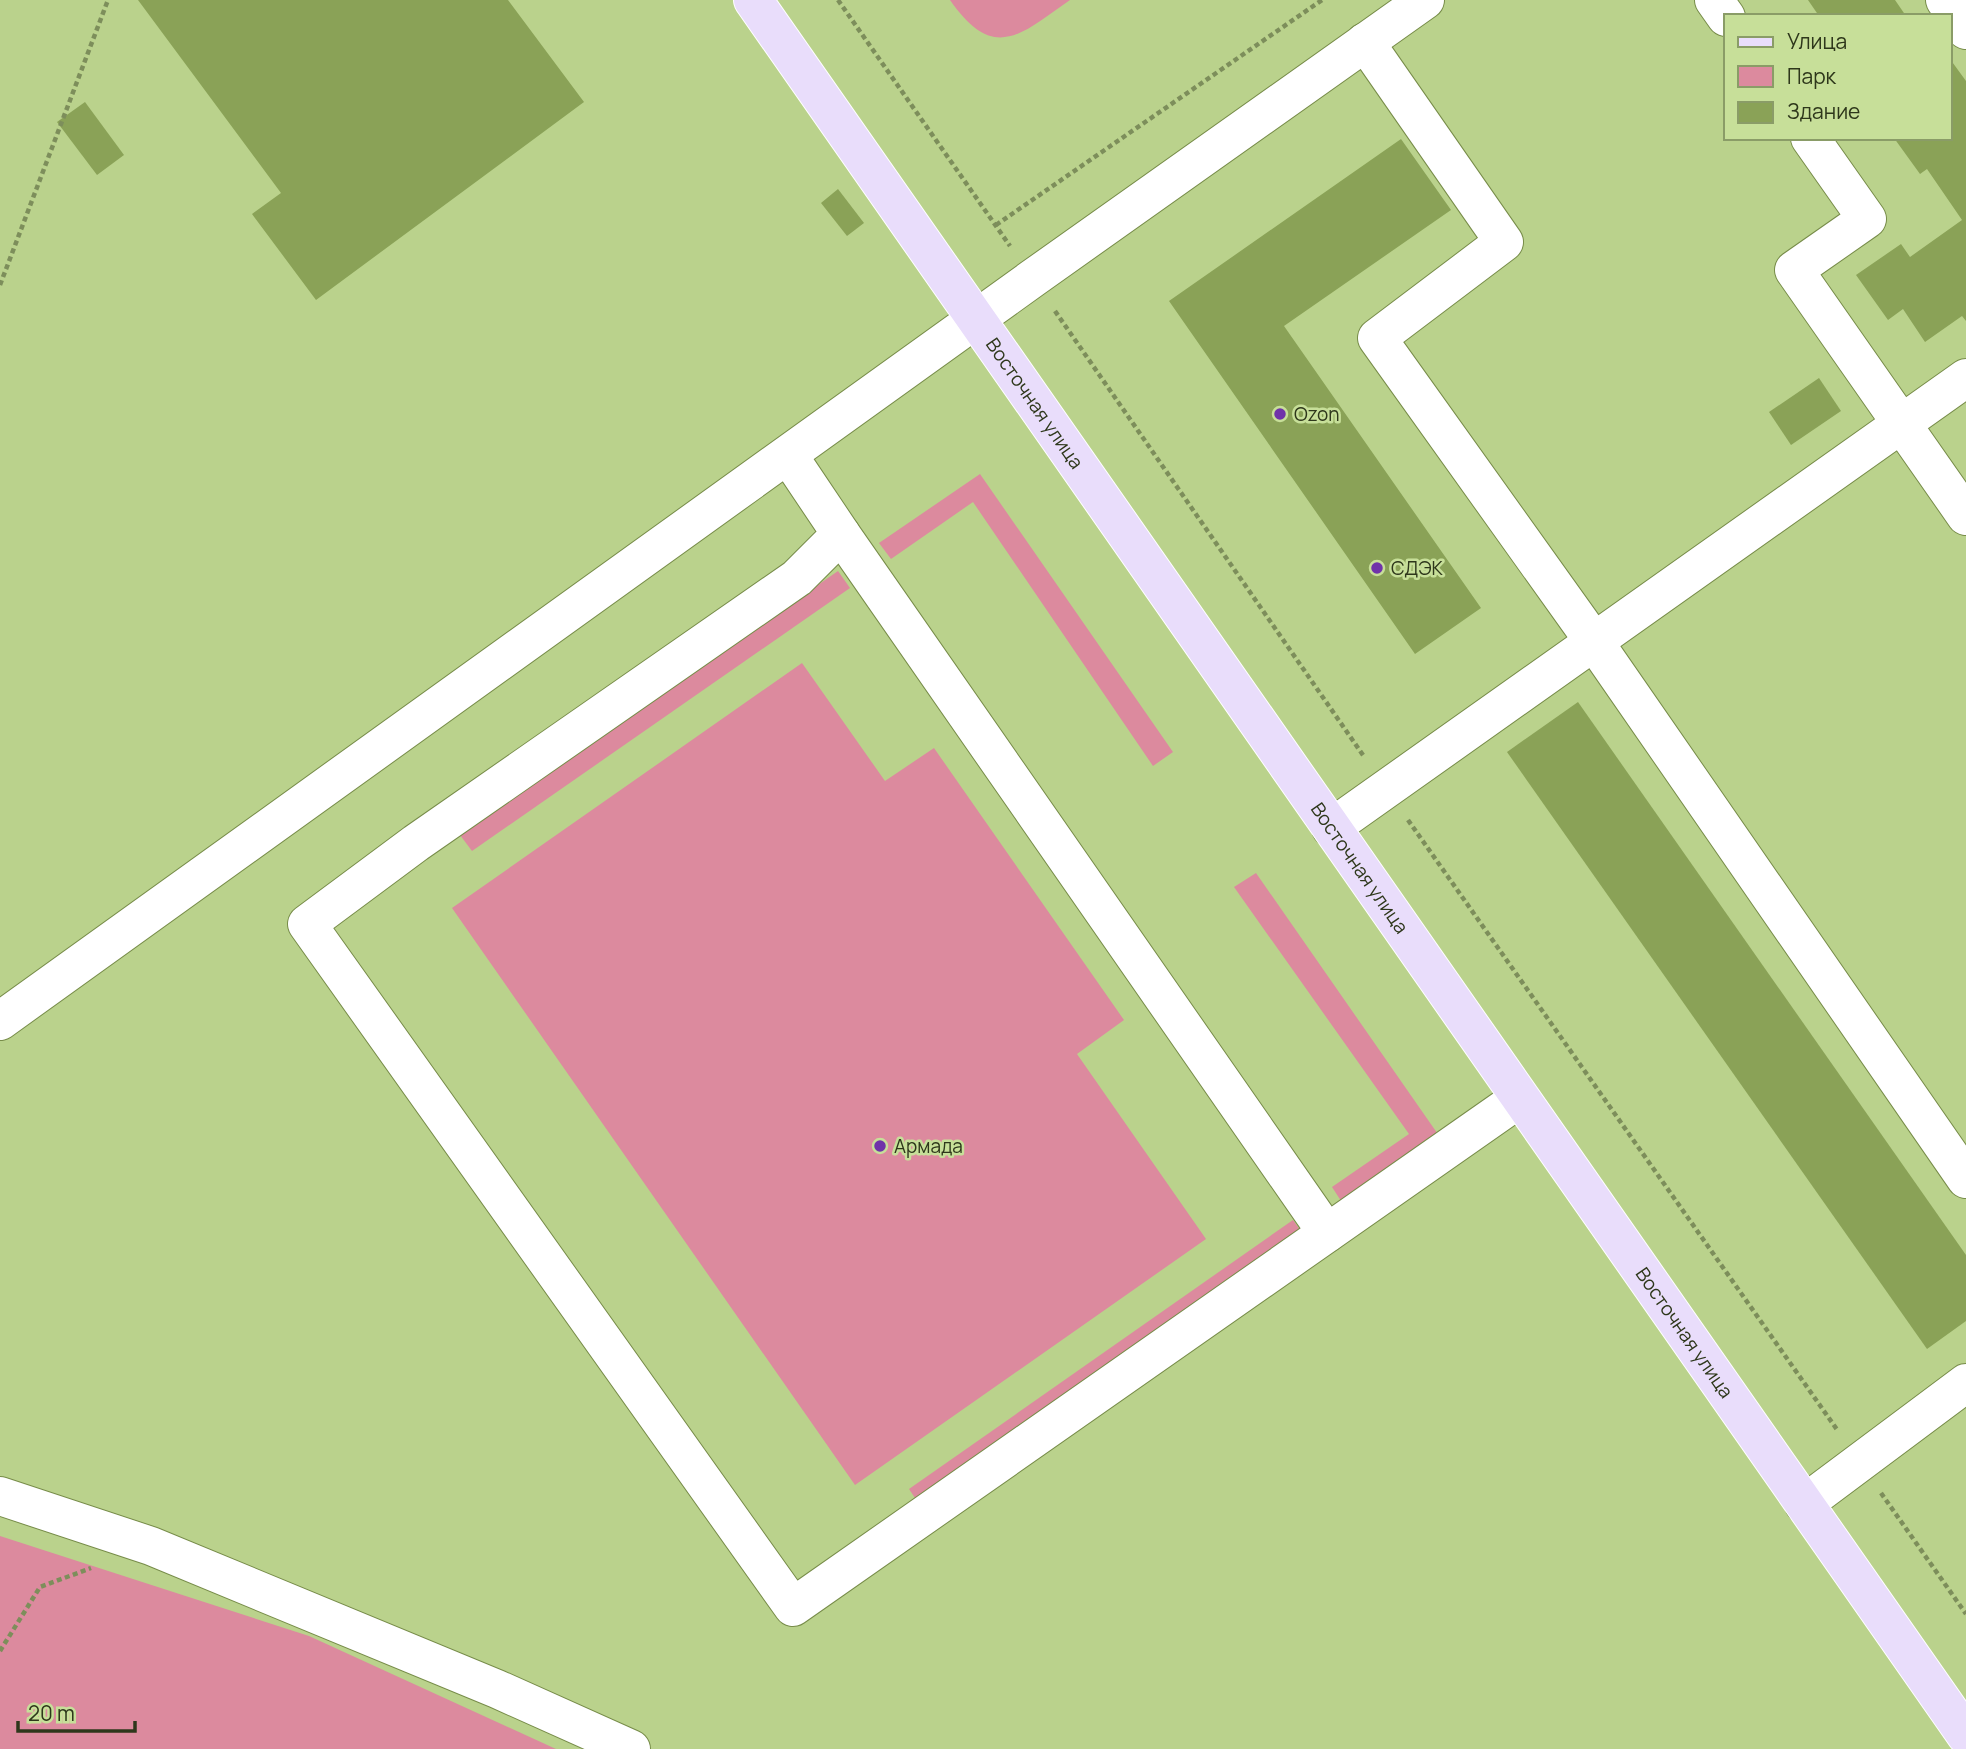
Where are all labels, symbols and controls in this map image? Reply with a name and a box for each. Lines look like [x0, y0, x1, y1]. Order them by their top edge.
legend [1724, 14, 1952, 140]
text: Улица [1787, 27, 1847, 55]
text: Парк [1787, 62, 1837, 90]
text: Здание [1787, 97, 1860, 125]
street label: Восточная улица [980, 333, 1090, 474]
place label: Ozon [1294, 401, 1340, 427]
marker: Ozon [1272, 406, 1288, 422]
place label: СДЭК [1391, 555, 1444, 581]
marker: СДЭК [1369, 560, 1385, 576]
street label: Восточная улица [1305, 797, 1415, 938]
place label: Армада [894, 1133, 963, 1159]
marker: Армада [872, 1138, 888, 1154]
street label: Восточная улица [1630, 1262, 1739, 1403]
scale bar [18, 1690, 135, 1734]
text: 20 m [28, 1699, 75, 1727]

